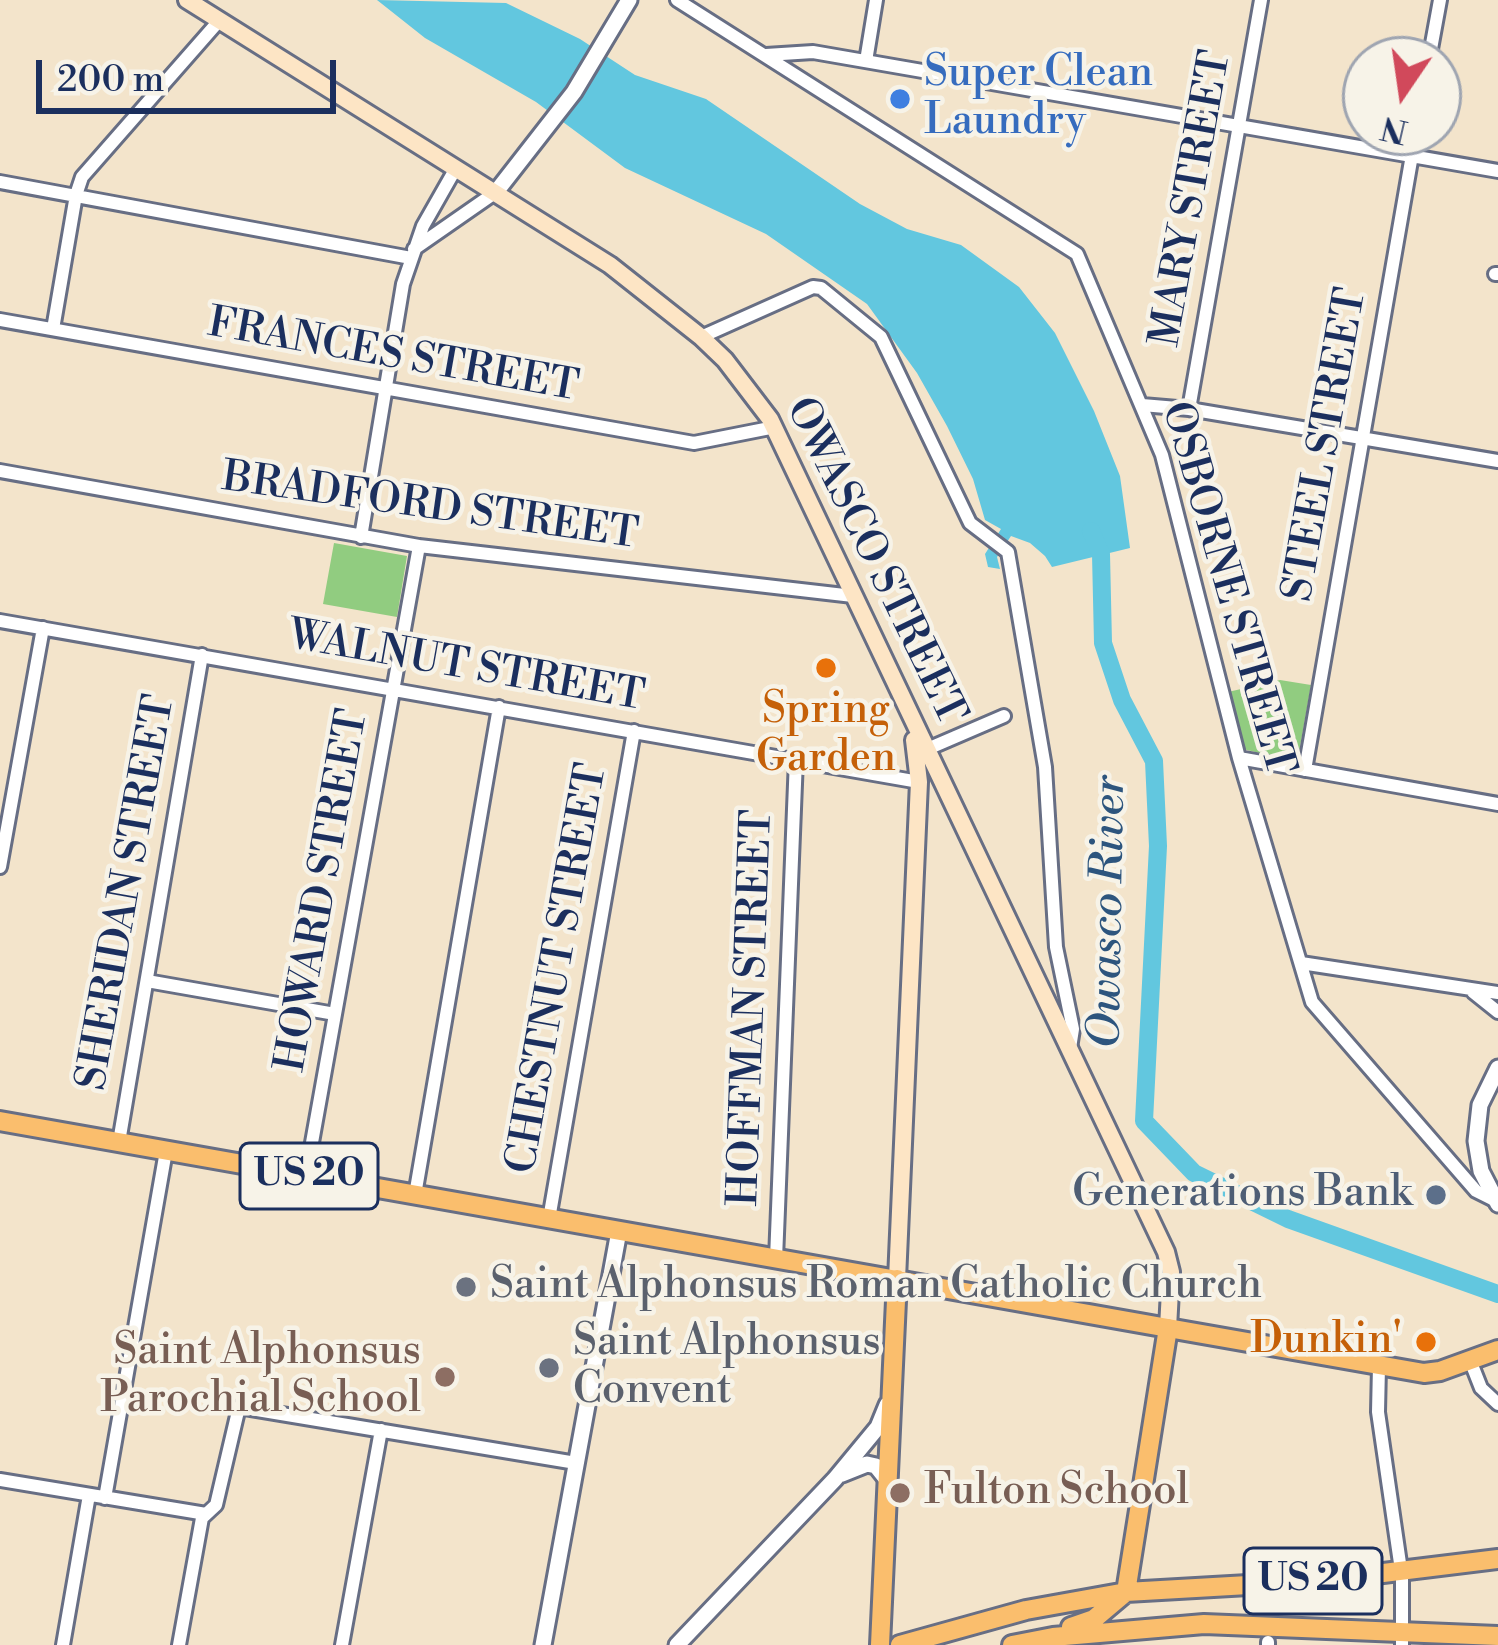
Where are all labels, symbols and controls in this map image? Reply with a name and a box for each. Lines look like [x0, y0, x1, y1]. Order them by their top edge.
scale bar [42, 36, 342, 110]
north arrow [1342, 36, 1462, 156]
street label: MARY STREET [1142, 47, 1244, 351]
place label: Super Clean Laundry [924, 50, 1153, 148]
text: 200 m [57, 58, 164, 103]
marker: Super Clean Laundry [887, 86, 913, 112]
text: N [1377, 106, 1412, 152]
street label: STEEL STREET [1275, 284, 1379, 606]
street label: FRANCES STREET [204, 300, 582, 414]
street label: OWASCO STREET [773, 390, 975, 734]
street label: OSBORNE STREET [1149, 396, 1303, 782]
street label: BRADFORD STREET [219, 454, 641, 562]
street label: WALNUT STREET [284, 612, 648, 724]
marker: Spring Garden [813, 655, 839, 681]
place label: Spring Garden [756, 687, 896, 786]
street label: SHERIDAN STREET [68, 692, 188, 1094]
street label: HOWARD STREET [267, 706, 381, 1076]
street label: CHESTNUT STREET [498, 760, 620, 1178]
water label: Owasco River [1081, 775, 1139, 1049]
street label: HOFFMAN STREET [721, 809, 785, 1207]
road number: US 20 [240, 1143, 378, 1209]
place label: Generations Bank [1072, 1170, 1412, 1220]
marker: Generations Bank [1423, 1182, 1449, 1208]
place label: Saint Alphonsus Roman Catholic Church [490, 1262, 1262, 1312]
marker: Saint Alphonsus Roman Catholic Church [453, 1274, 479, 1300]
place label: Dunkin' [1250, 1317, 1402, 1367]
place label: Saint Alphonsus Convent [573, 1319, 881, 1418]
place label: Saint Alphonsus Parochial School [100, 1328, 421, 1426]
marker: Dunkin' [1413, 1329, 1439, 1355]
marker: Saint Alphonsus Convent [536, 1355, 562, 1381]
marker: Saint Alphonsus Parochial School [432, 1364, 458, 1390]
place label: Fulton School [924, 1468, 1189, 1518]
marker: Fulton School [887, 1480, 913, 1506]
road number: US 20 [1244, 1548, 1382, 1614]

